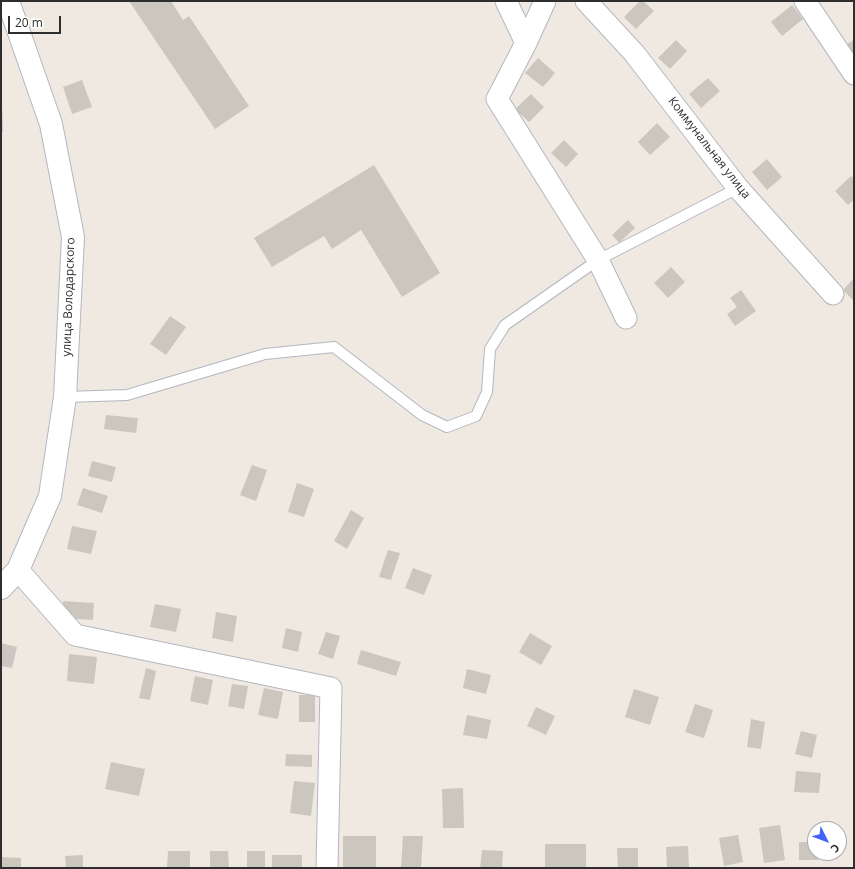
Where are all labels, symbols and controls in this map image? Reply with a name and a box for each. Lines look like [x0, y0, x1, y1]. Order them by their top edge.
scale bar [10, 8, 63, 34]
text: 20 m [15, 14, 43, 31]
street label: Коммунальная улица [665, 94, 753, 202]
street label: улица Володарского [60, 237, 78, 357]
north arrow [807, 821, 847, 861]
text: С [828, 841, 843, 856]

